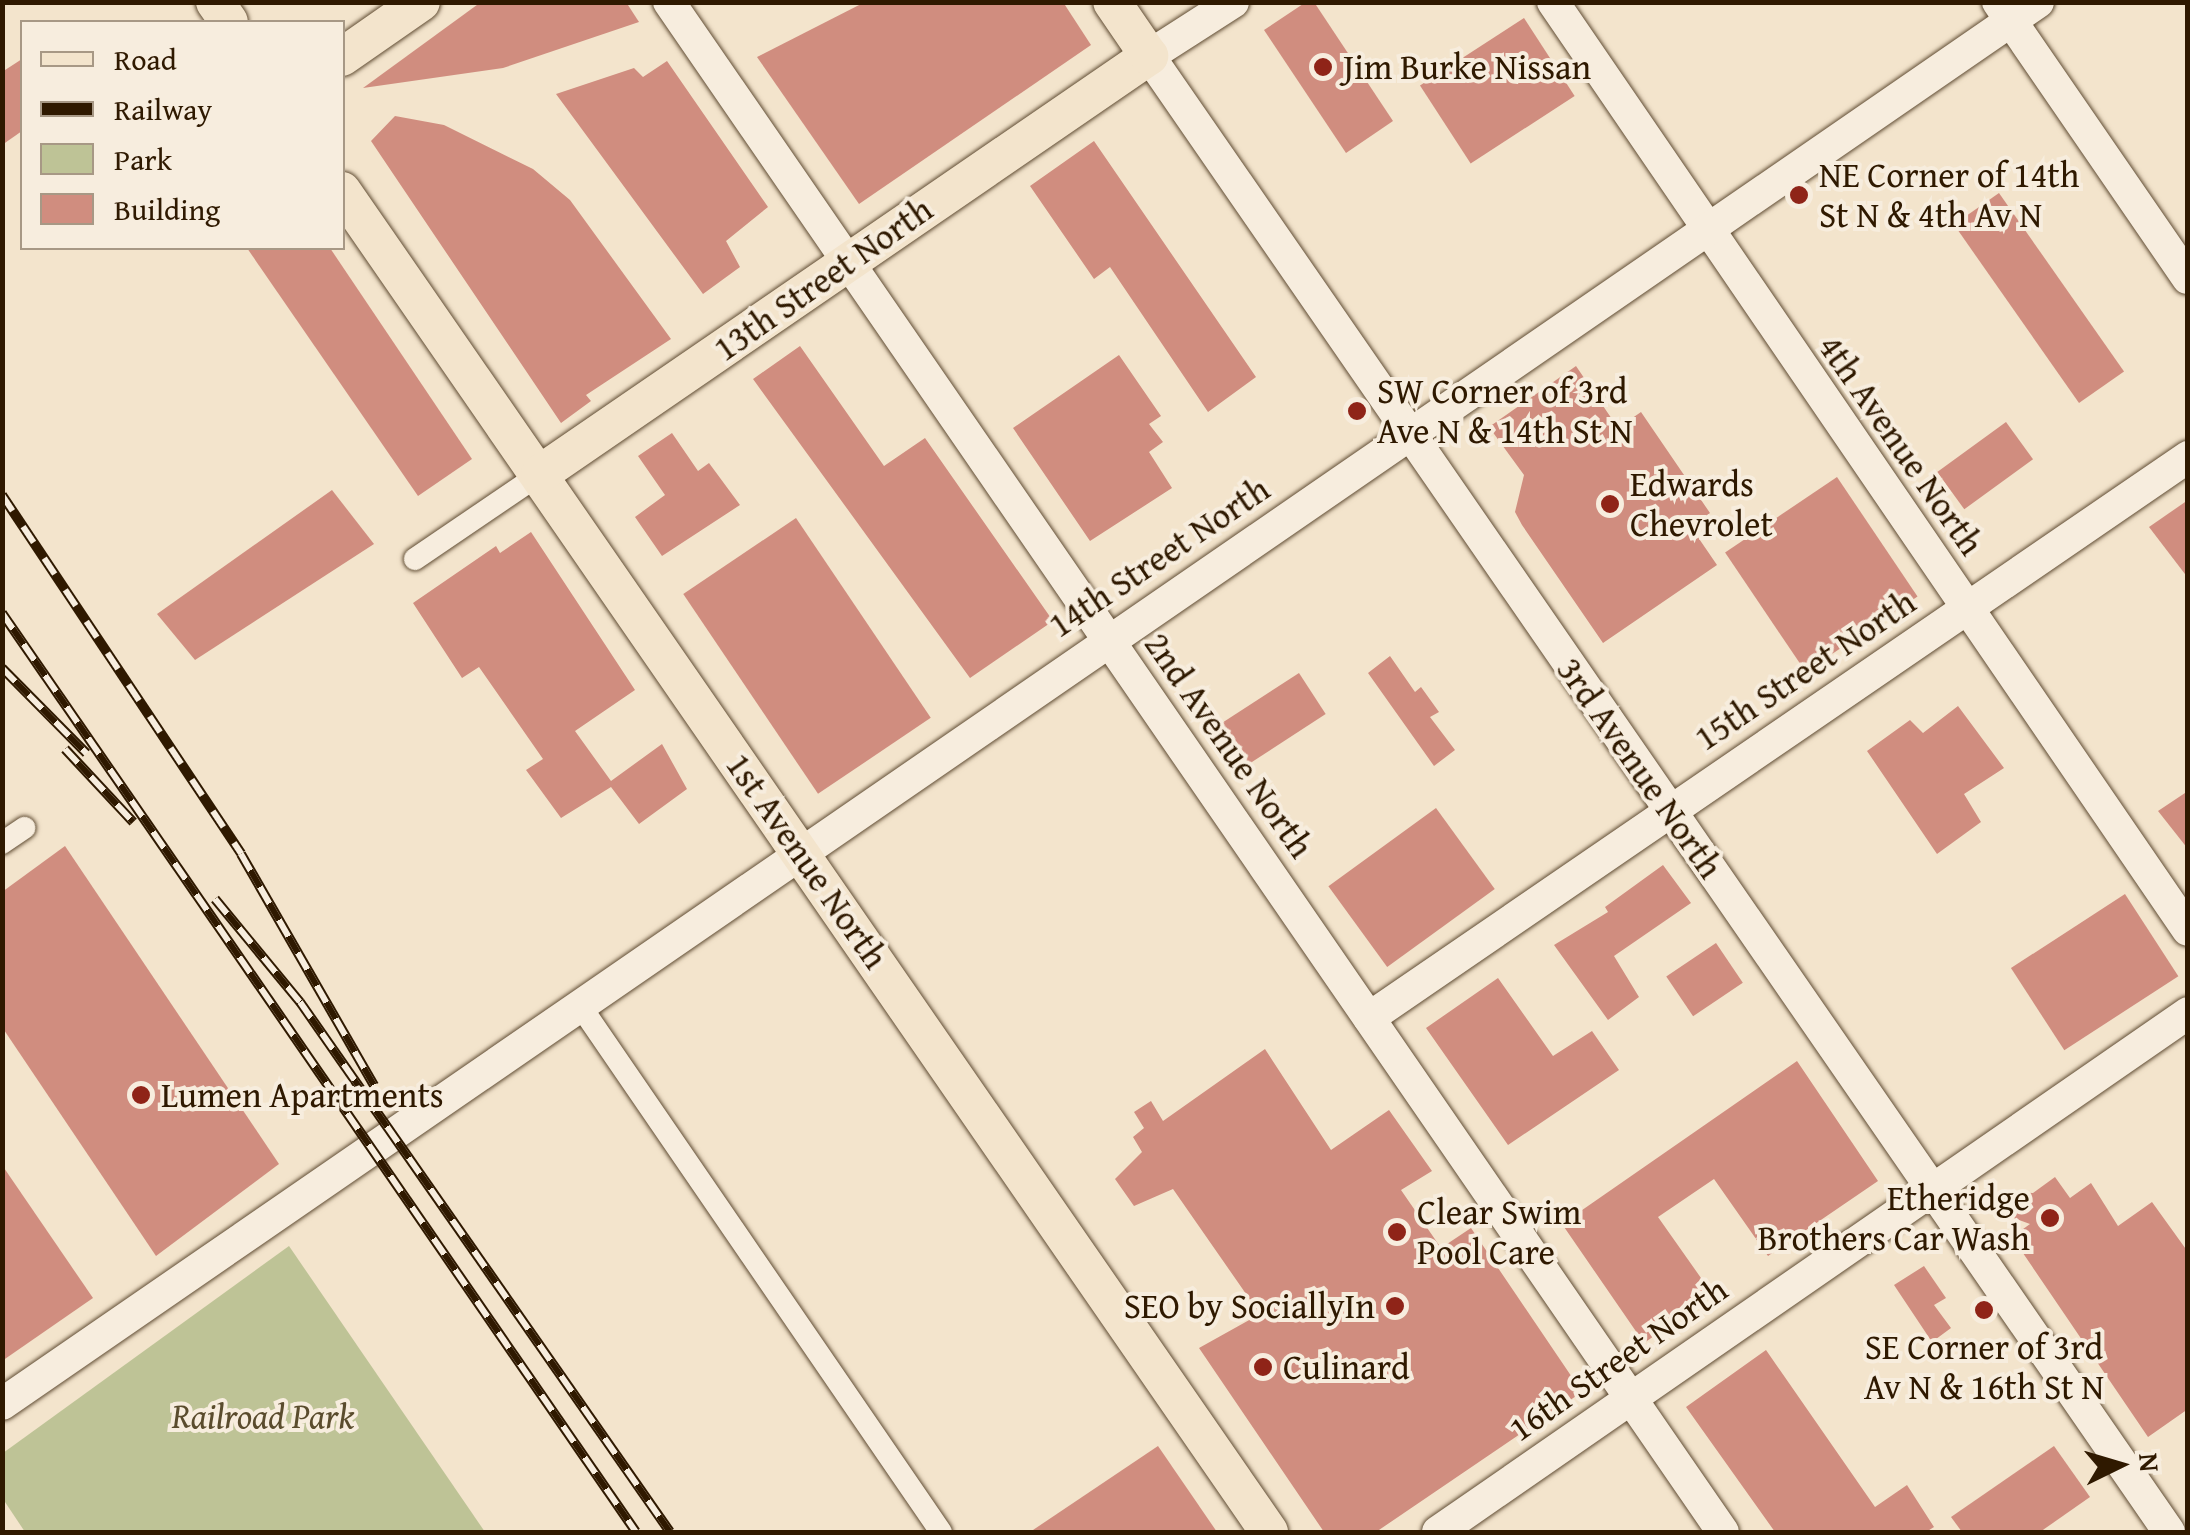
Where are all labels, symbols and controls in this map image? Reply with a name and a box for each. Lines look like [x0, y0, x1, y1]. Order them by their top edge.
legend [20, 20, 345, 250]
text: Road [114, 37, 177, 81]
place label: Jim Burke Nissan [1343, 46, 1591, 88]
marker: Jim Burke Nissan [1312, 56, 1334, 78]
text: Railway [114, 87, 212, 131]
text: Park [114, 137, 172, 181]
place label: NE Corner of 14th St N & 4th Av N [1819, 154, 2079, 236]
marker: NE Corner of 14th St N & 4th Av N [1788, 184, 1810, 206]
text: Building [114, 187, 220, 231]
street label: 13th Street North [706, 188, 940, 370]
street label: 4th Avenue North [1810, 327, 1992, 563]
place label: SW Corner of 3rd Ave N & 14th St N [1377, 370, 1633, 452]
marker: SW Corner of 3rd Ave N & 14th St N [1346, 400, 1368, 422]
place label: Edwards Chevrolet [1630, 463, 1773, 545]
street label: 14th Street North [1041, 468, 1277, 646]
marker: Edwards Chevrolet [1599, 493, 1621, 515]
street label: 15th Street North [1687, 581, 1923, 759]
street label: 2nd Avenue North [1136, 624, 1322, 866]
street label: 3rd Avenue North [1548, 650, 1732, 886]
street label: 1st Avenue North [717, 745, 897, 977]
place label: Lumen Apartments [161, 1074, 444, 1116]
marker: Lumen Apartments [130, 1084, 152, 1106]
place label: Etheridge Brothers Car Wash [1758, 1177, 2030, 1259]
place label: Clear Swim Pool Care [1417, 1191, 1581, 1273]
marker: Etheridge Brothers Car Wash [2039, 1207, 2061, 1229]
marker: Clear Swim Pool Care [1386, 1221, 1408, 1243]
street label: 16th Street North [1501, 1268, 1735, 1450]
place label: SEO by SociallyIn [1124, 1285, 1375, 1327]
marker: SEO by SociallyIn [1384, 1295, 1406, 1317]
marker: SE Corner of 3rd Av N & 16th St N [1973, 1299, 1995, 1321]
place label: SE Corner of 3rd Av N & 16th St N [1864, 1326, 2104, 1408]
place label: Culinard [1283, 1346, 1410, 1388]
marker: Culinard [1252, 1356, 1274, 1378]
park label: Railroad Park [172, 1395, 354, 1437]
north arrow [2070, 1415, 2170, 1515]
text: N [2129, 1451, 2172, 1473]

